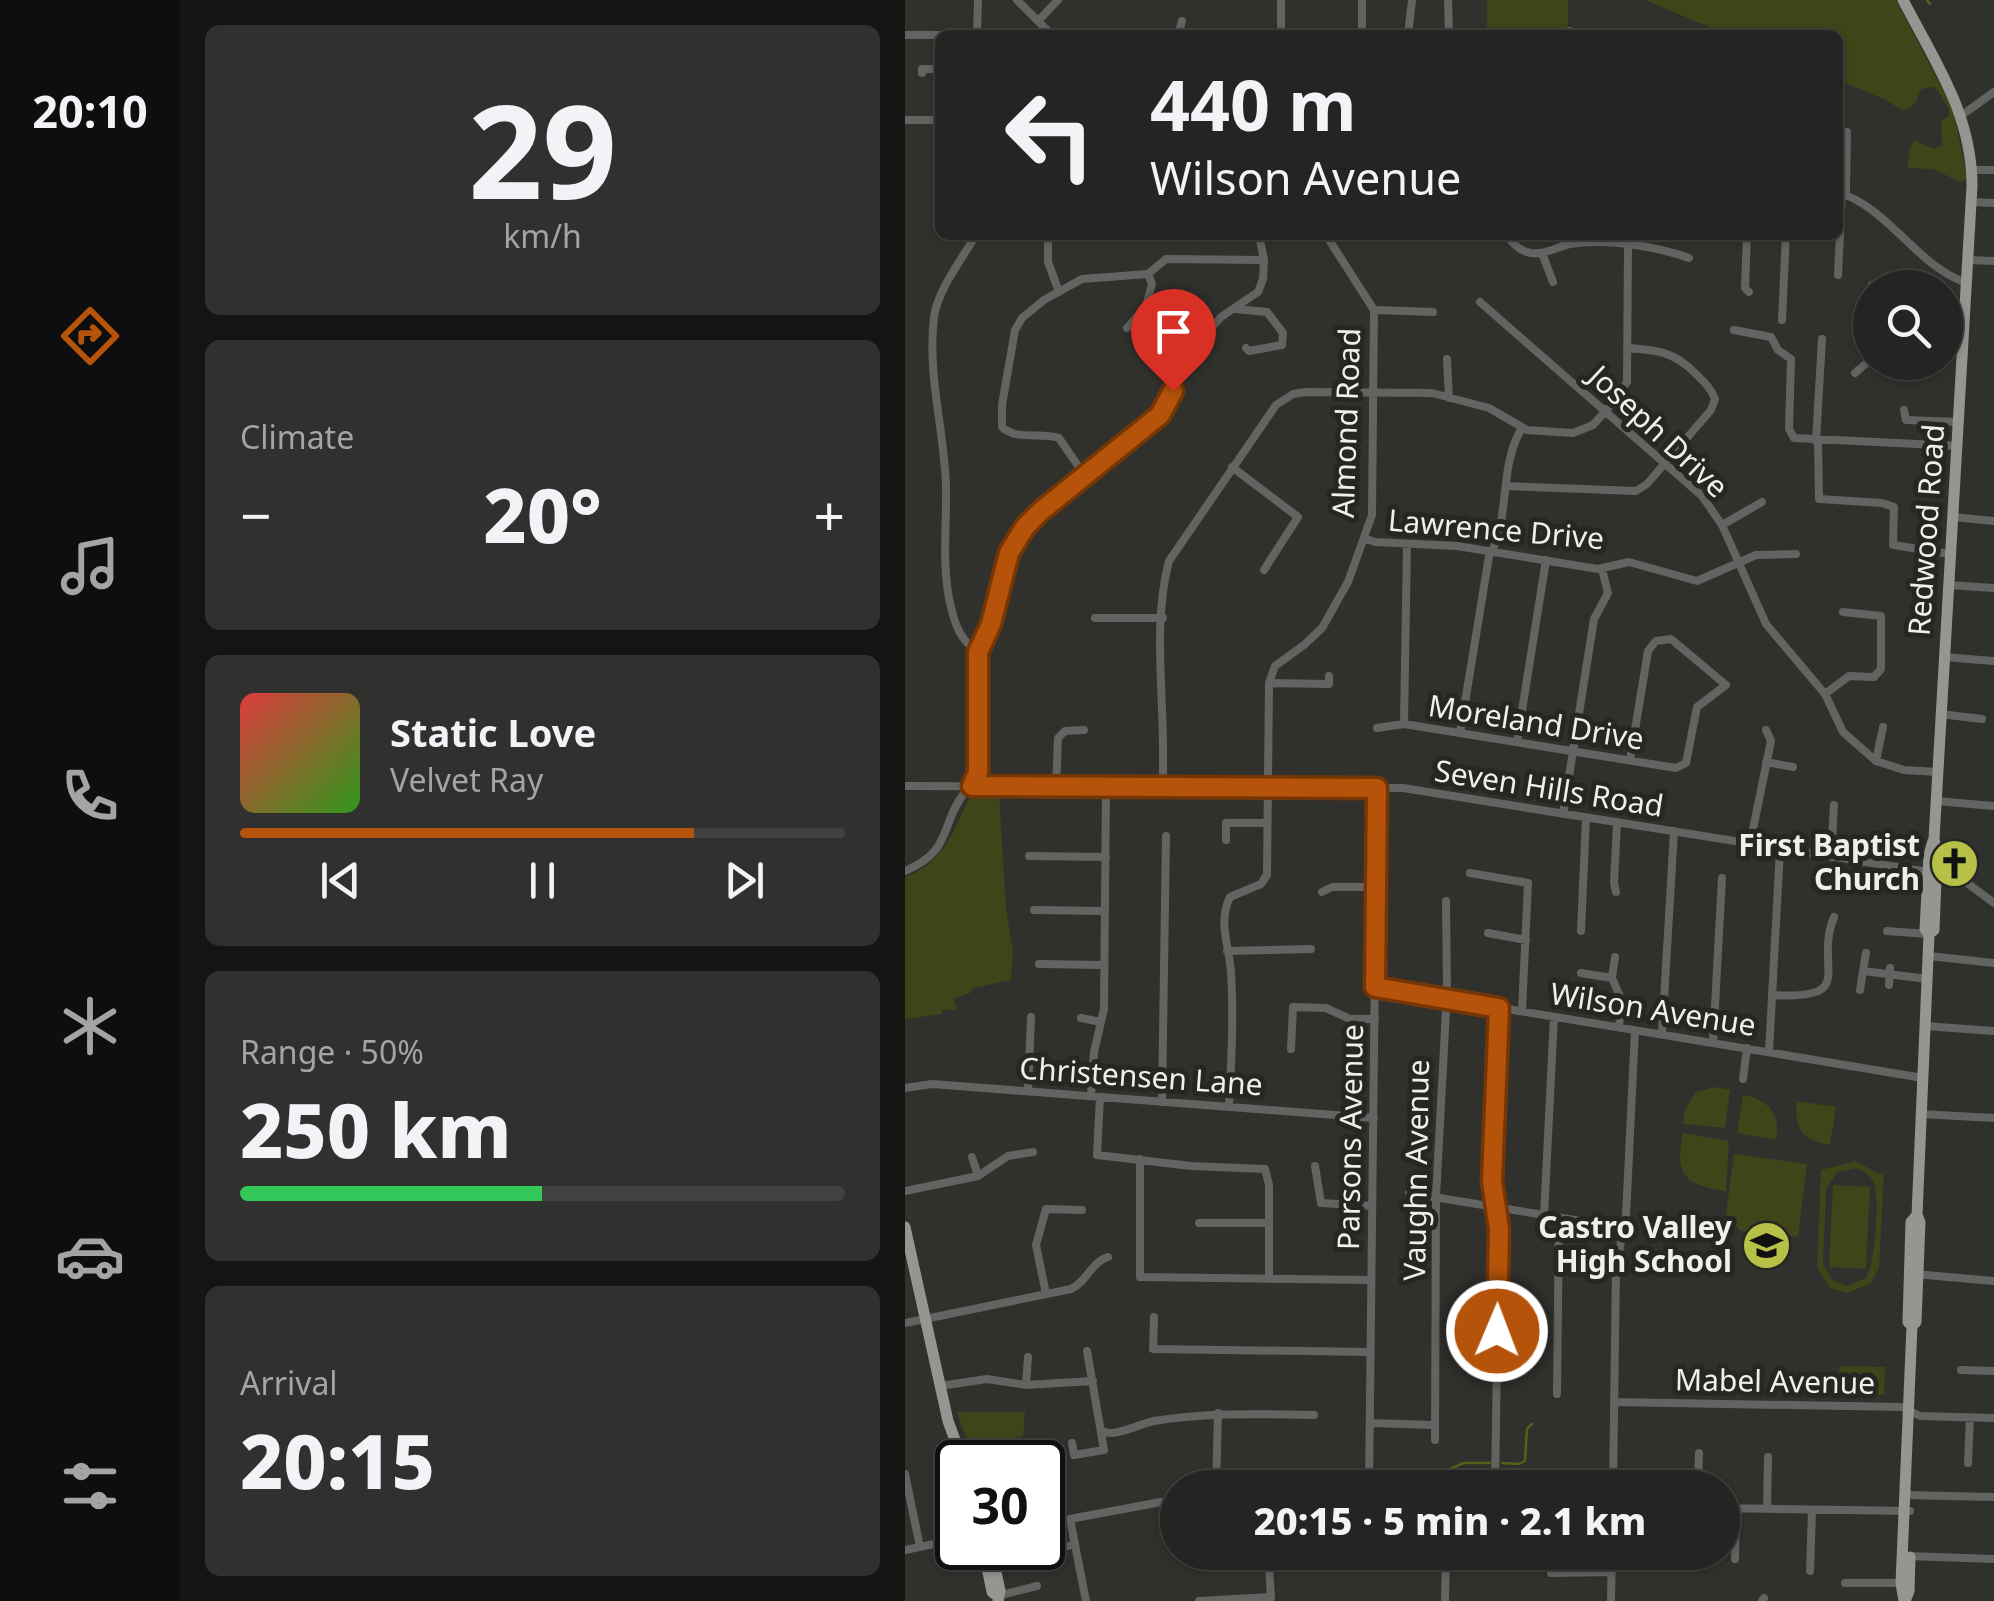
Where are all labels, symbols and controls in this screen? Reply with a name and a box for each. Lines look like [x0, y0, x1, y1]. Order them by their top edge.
text: 440 m [1150, 56, 1357, 152]
text: 29 [468, 60, 617, 237]
icon: left [985, 70, 1115, 200]
text: 20:10 [32, 80, 148, 141]
text: Wilson Avenue [1150, 147, 1461, 208]
text: km/h [503, 214, 582, 257]
map controls [1853, 270, 1963, 380]
button: search [1853, 270, 1963, 380]
pin [1131, 289, 1216, 392]
icon: directions [55, 301, 125, 371]
icon: arrive [1146, 304, 1201, 359]
street label: Almond Road [1322, 327, 1369, 519]
street label: Joseph Drive [1578, 354, 1738, 506]
text: Climate [240, 415, 354, 458]
street label: Redwood Road [1898, 423, 1953, 637]
text: 20° [483, 463, 602, 565]
text: − [240, 477, 271, 552]
text: + [814, 477, 845, 552]
street label: Lawrence Drive [1386, 499, 1606, 558]
icon: music [55, 531, 125, 601]
street label: Moreland Drive [1426, 684, 1647, 759]
text: Static Love [390, 706, 596, 758]
street label: Seven Hills Road [1432, 749, 1667, 826]
text: Velvet Ray [390, 758, 543, 801]
icon: phone [55, 761, 125, 831]
place label: First Baptist Church [1738, 824, 1920, 899]
church icon: First Baptist Church [1929, 837, 1981, 889]
icon: previous [313, 853, 368, 908]
icon: pause [515, 853, 570, 908]
icon: next [717, 853, 772, 908]
street label: Wilson Avenue [1548, 972, 1759, 1045]
icon: climate [55, 991, 125, 1061]
street label: Parsons Avenue [1327, 1024, 1372, 1250]
text: Range · 50% [240, 1030, 424, 1073]
street label: Christensen Lane [1018, 1047, 1264, 1104]
street label: Vaughn Avenue [1393, 1059, 1438, 1281]
text: 250 km [240, 1078, 511, 1180]
place label: Castro Valley High School [1538, 1206, 1733, 1281]
school or university icon: Castro Valley High School [1741, 1219, 1793, 1271]
icon: car [55, 1221, 125, 1291]
position arrow [1445, 1279, 1549, 1383]
street label: Mabel Avenue [1675, 1358, 1876, 1403]
text: Arrival [240, 1361, 338, 1404]
text: 20:15 [240, 1409, 435, 1511]
speed limit sign: 30 [935, 1440, 1065, 1570]
icon: filters [55, 1451, 125, 1521]
text: 20:15 · 5 min · 2.1 km [1254, 1494, 1646, 1546]

